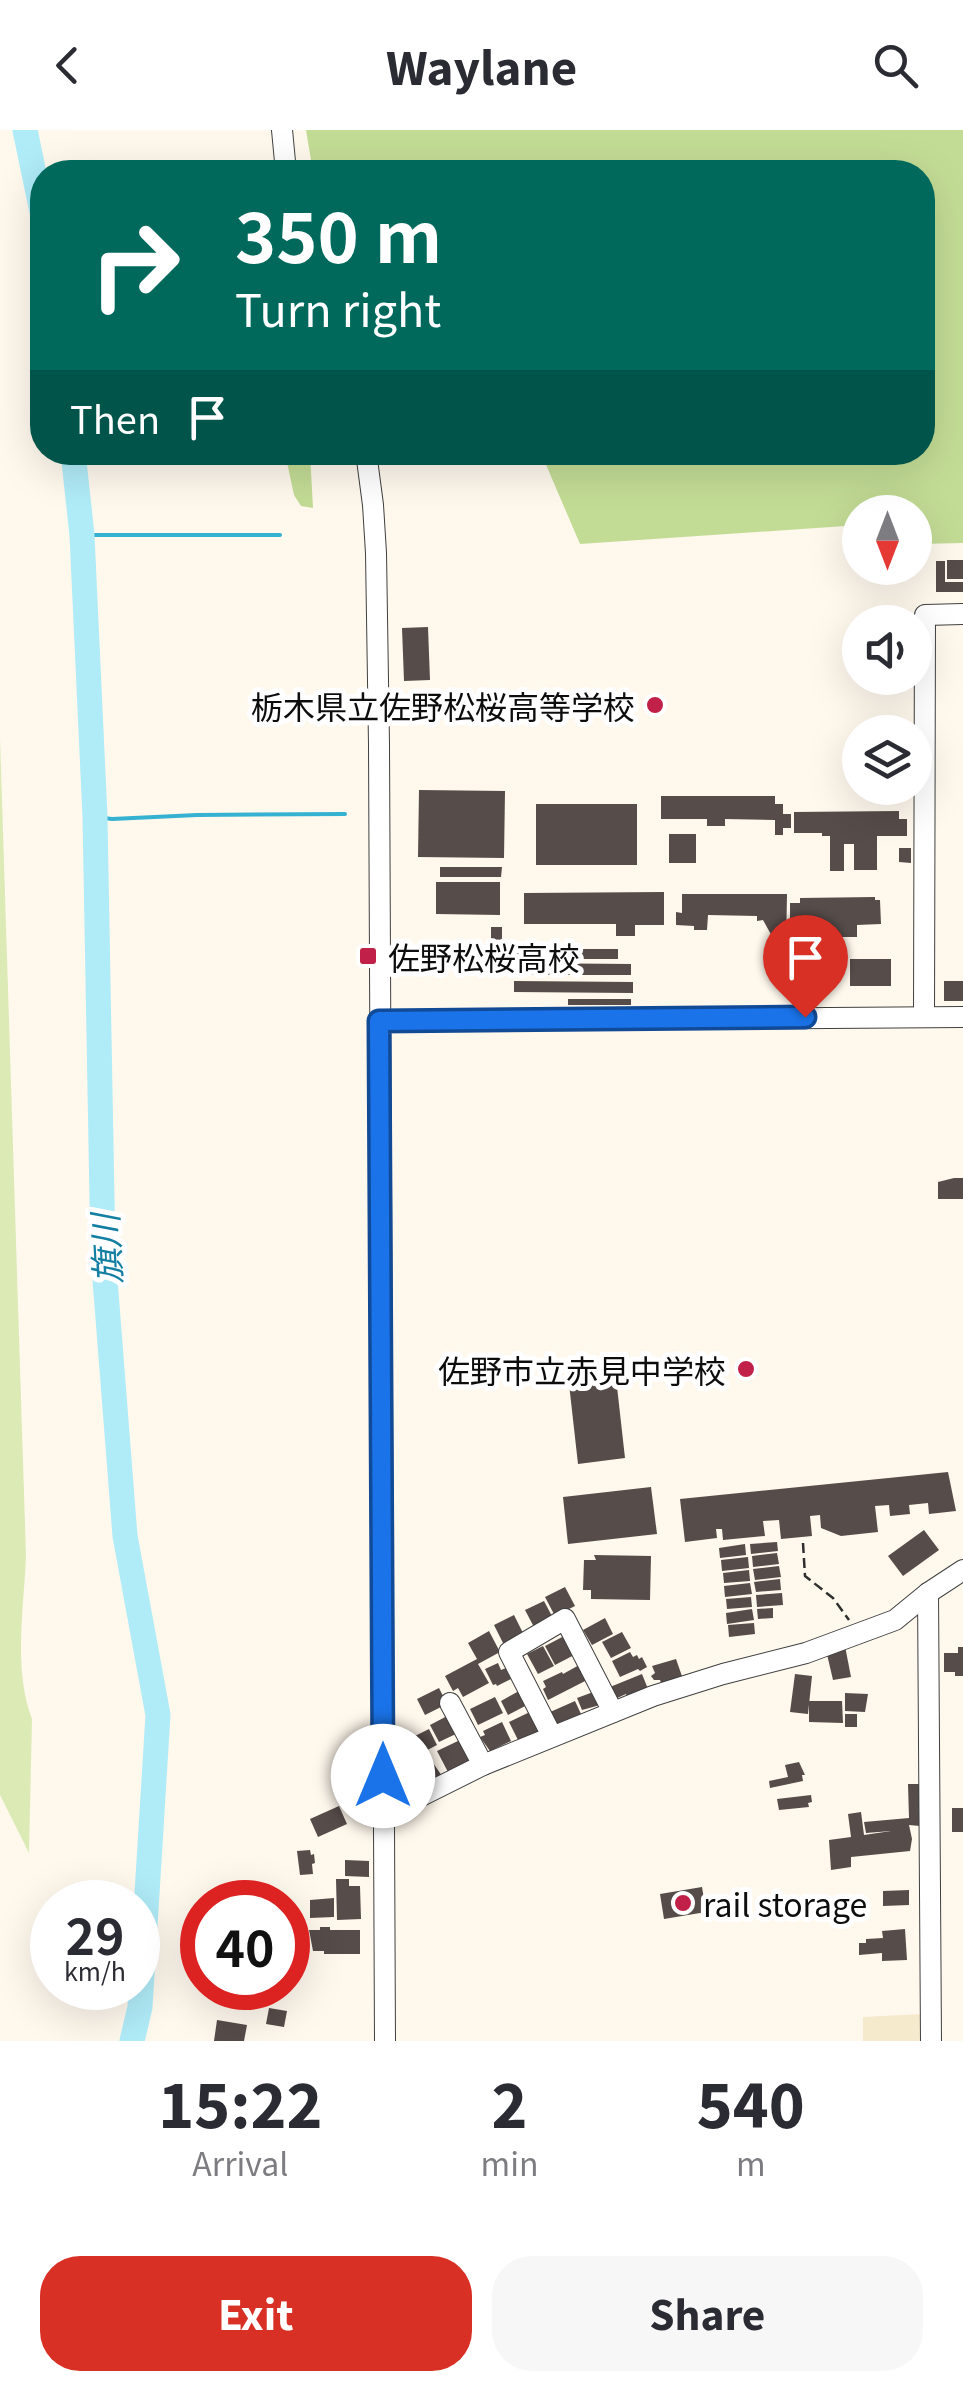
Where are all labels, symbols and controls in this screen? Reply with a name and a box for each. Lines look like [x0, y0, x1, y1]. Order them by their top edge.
text: Waylane [386, 33, 577, 98]
icon: back [40, 38, 95, 93]
icon: search [868, 38, 923, 93]
text: 350 m [235, 182, 442, 283]
icon: right [70, 200, 200, 330]
text: Turn right [235, 275, 441, 340]
text: Then [70, 390, 160, 445]
icon: arrive [180, 390, 235, 445]
north arrow [842, 495, 932, 585]
map controls [842, 495, 932, 805]
button: sound [842, 605, 932, 695]
place label: 栃木県立佐野松桜高等学校 [251, 682, 635, 728]
marker: 栃木県立佐野松桜高等学校 [644, 694, 666, 716]
button: layers [842, 715, 932, 805]
pin [763, 915, 848, 1018]
icon: arrive [778, 930, 833, 985]
place label: 佐野松桜高校 [388, 933, 580, 979]
marker: 佐野松桜高校 [357, 945, 379, 967]
water label: 旗川 [76, 1209, 131, 1285]
place label: 佐野市立赤見中学校 [438, 1346, 726, 1392]
marker: 佐野市立赤見中学校 [735, 1358, 757, 1380]
position arrow [331, 1724, 435, 1828]
speed limit sign: 40 [180, 1880, 310, 2010]
place label: rail storage [703, 1880, 867, 1926]
marker: rail storage [672, 1892, 694, 1914]
text: 29 [66, 1897, 125, 1969]
text: km/h [64, 1952, 126, 1988]
text: 15:22 [158, 2058, 322, 2145]
text: 2 [492, 2058, 528, 2145]
text: 540 [697, 2058, 805, 2145]
text: Arrival [192, 2139, 288, 2185]
text: min [481, 2139, 539, 2185]
text: m [736, 2139, 766, 2185]
button: Exit [40, 2256, 472, 2371]
button: Share [492, 2256, 923, 2371]

